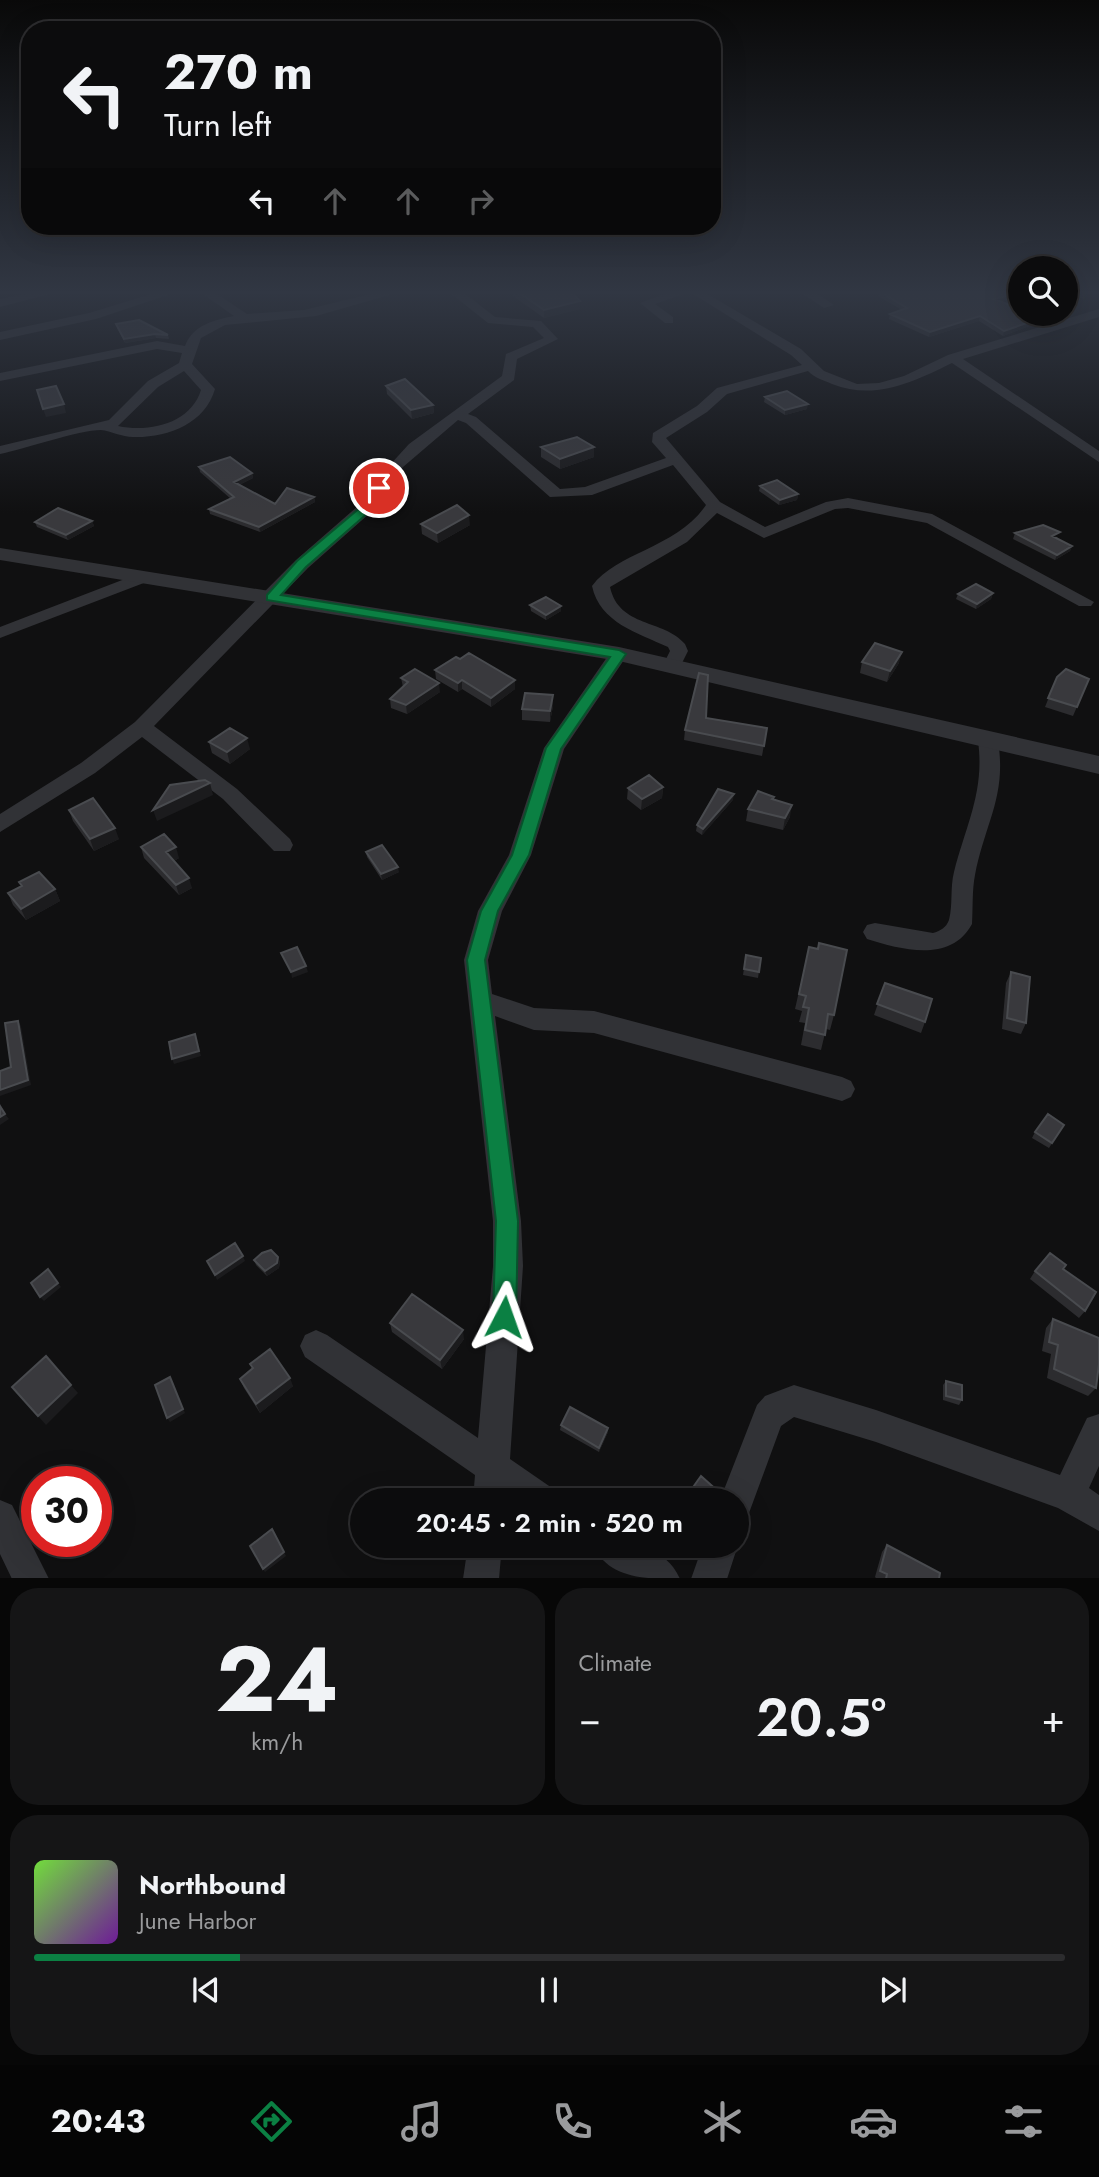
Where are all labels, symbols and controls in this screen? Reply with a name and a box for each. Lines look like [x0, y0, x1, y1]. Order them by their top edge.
text: 270 m [164, 37, 313, 107]
icon: left [49, 49, 140, 140]
text: Turn left [164, 102, 271, 148]
icon: left [243, 182, 281, 220]
icon: ahead [316, 182, 354, 220]
icon: ahead [389, 182, 427, 220]
icon: right [462, 182, 500, 220]
map controls [1008, 256, 1078, 326]
button: search [1008, 256, 1078, 326]
pin [349, 458, 409, 518]
icon: arrive [360, 469, 398, 507]
position arrow [467, 1280, 541, 1354]
speed limit sign: 30 [21, 1466, 112, 1557]
text: 20:45 · 2 min · 520 m [416, 1504, 683, 1542]
text: 24 [216, 1614, 339, 1745]
text: Climate [579, 1646, 652, 1680]
text: 20.5° [756, 1680, 886, 1756]
text: − [579, 1691, 601, 1746]
text: + [1042, 1691, 1065, 1746]
text: km/h [251, 1725, 303, 1759]
text: Northbound [139, 1866, 286, 1904]
text: June Harbor [139, 1904, 256, 1938]
icon: previous [187, 1971, 225, 2009]
icon: pause [530, 1971, 568, 2009]
icon: next [874, 1971, 912, 2009]
icon: directions [247, 2097, 296, 2146]
icon: music [397, 2097, 446, 2146]
icon: phone [548, 2097, 597, 2146]
icon: climate [698, 2097, 747, 2146]
icon: car [849, 2097, 898, 2146]
icon: filters [999, 2097, 1048, 2146]
text: 20:43 [51, 2098, 145, 2144]

